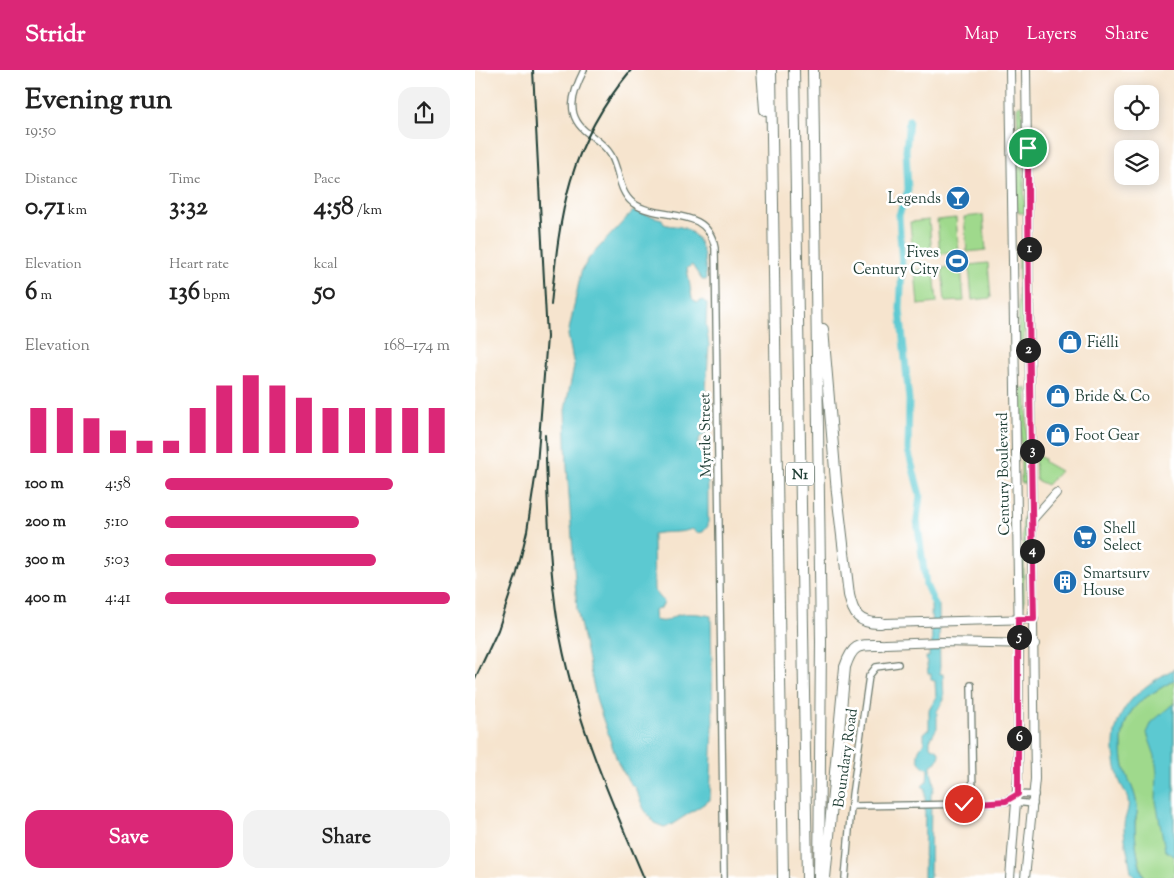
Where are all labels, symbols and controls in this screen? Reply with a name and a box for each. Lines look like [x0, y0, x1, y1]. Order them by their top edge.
text: Stridr [25, 18, 86, 52]
text: Map [964, 22, 999, 48]
text: Layers [1027, 22, 1077, 48]
text: Share [1105, 22, 1149, 48]
text: Evening run [25, 81, 172, 121]
map controls [1114, 85, 1159, 185]
button: locate [1114, 85, 1159, 130]
button: share [398, 87, 450, 139]
text: 19:50 [25, 120, 56, 143]
pin [1007, 127, 1049, 169]
icon: arrive [1014, 134, 1042, 162]
button: layers [1114, 140, 1159, 185]
text: Distance [25, 170, 78, 190]
text: Time [169, 170, 200, 190]
text: Pace [314, 170, 340, 190]
bar icon: Legends [945, 185, 971, 211]
place label: Legends [888, 189, 941, 210]
text: 0.71 [25, 190, 65, 226]
text: 3:32 [169, 190, 208, 226]
text: 4:58 [314, 190, 354, 226]
text: km [65, 201, 87, 221]
text: /km [354, 201, 382, 221]
pin: 1 [1017, 236, 1041, 262]
text: 1 [1027, 239, 1032, 259]
place label: Fives Century City [853, 243, 940, 281]
sports icon: Fives Century City [944, 248, 970, 274]
text: Elevation [25, 255, 82, 275]
text: Heart rate [169, 255, 229, 275]
text: kcal [314, 255, 338, 275]
text: 6 [25, 275, 37, 311]
text: 136 [169, 275, 200, 311]
text: 50 [314, 275, 335, 311]
text: m [37, 286, 52, 306]
text: bpm [200, 286, 230, 306]
shop icon: Fiélli [1057, 329, 1083, 355]
place label: Fiélli [1087, 333, 1119, 354]
text: Elevation [25, 335, 90, 358]
text: 168–174 m [384, 335, 450, 358]
pin: 2 [1015, 338, 1041, 362]
text: 2 [1025, 340, 1032, 360]
shop icon: Bride & Co [1045, 383, 1071, 409]
place label: Bride & Co [1075, 387, 1150, 408]
street label: Myrtle Street [695, 392, 718, 478]
street label: Century Boulevard [993, 412, 1016, 536]
shop icon: Foot Gear [1045, 422, 1071, 448]
place label: Foot Gear [1075, 426, 1140, 447]
pin: 3 [1019, 438, 1045, 464]
text: 3 [1030, 441, 1035, 461]
road number: N1 [786, 462, 814, 486]
text: 100 m [25, 473, 64, 496]
text: 4:58 [105, 473, 131, 496]
text: 200 m [25, 511, 66, 534]
text: 5:10 [105, 511, 128, 534]
place label: Shell Select [1103, 519, 1142, 557]
supermarket icon: Shell Select [1072, 524, 1098, 550]
pin: 4 [1019, 538, 1045, 564]
text: 4 [1029, 541, 1036, 561]
text: 300 m [25, 549, 65, 572]
text: 5:03 [105, 549, 129, 572]
place label: Smartsurv House [1083, 564, 1150, 602]
building icon: Smartsurv House [1052, 569, 1078, 595]
text: 400 m [25, 587, 67, 610]
text: 4:41 [105, 587, 131, 610]
pin: 5 [1007, 624, 1031, 650]
text: 5 [1017, 627, 1022, 647]
street label: Boundary Road [829, 707, 864, 809]
pin: 6 [1007, 726, 1031, 750]
text: 6 [1016, 728, 1023, 748]
pin [943, 783, 985, 825]
icon: check [950, 790, 978, 818]
button: Save [25, 810, 233, 868]
button: Share [243, 810, 450, 868]

